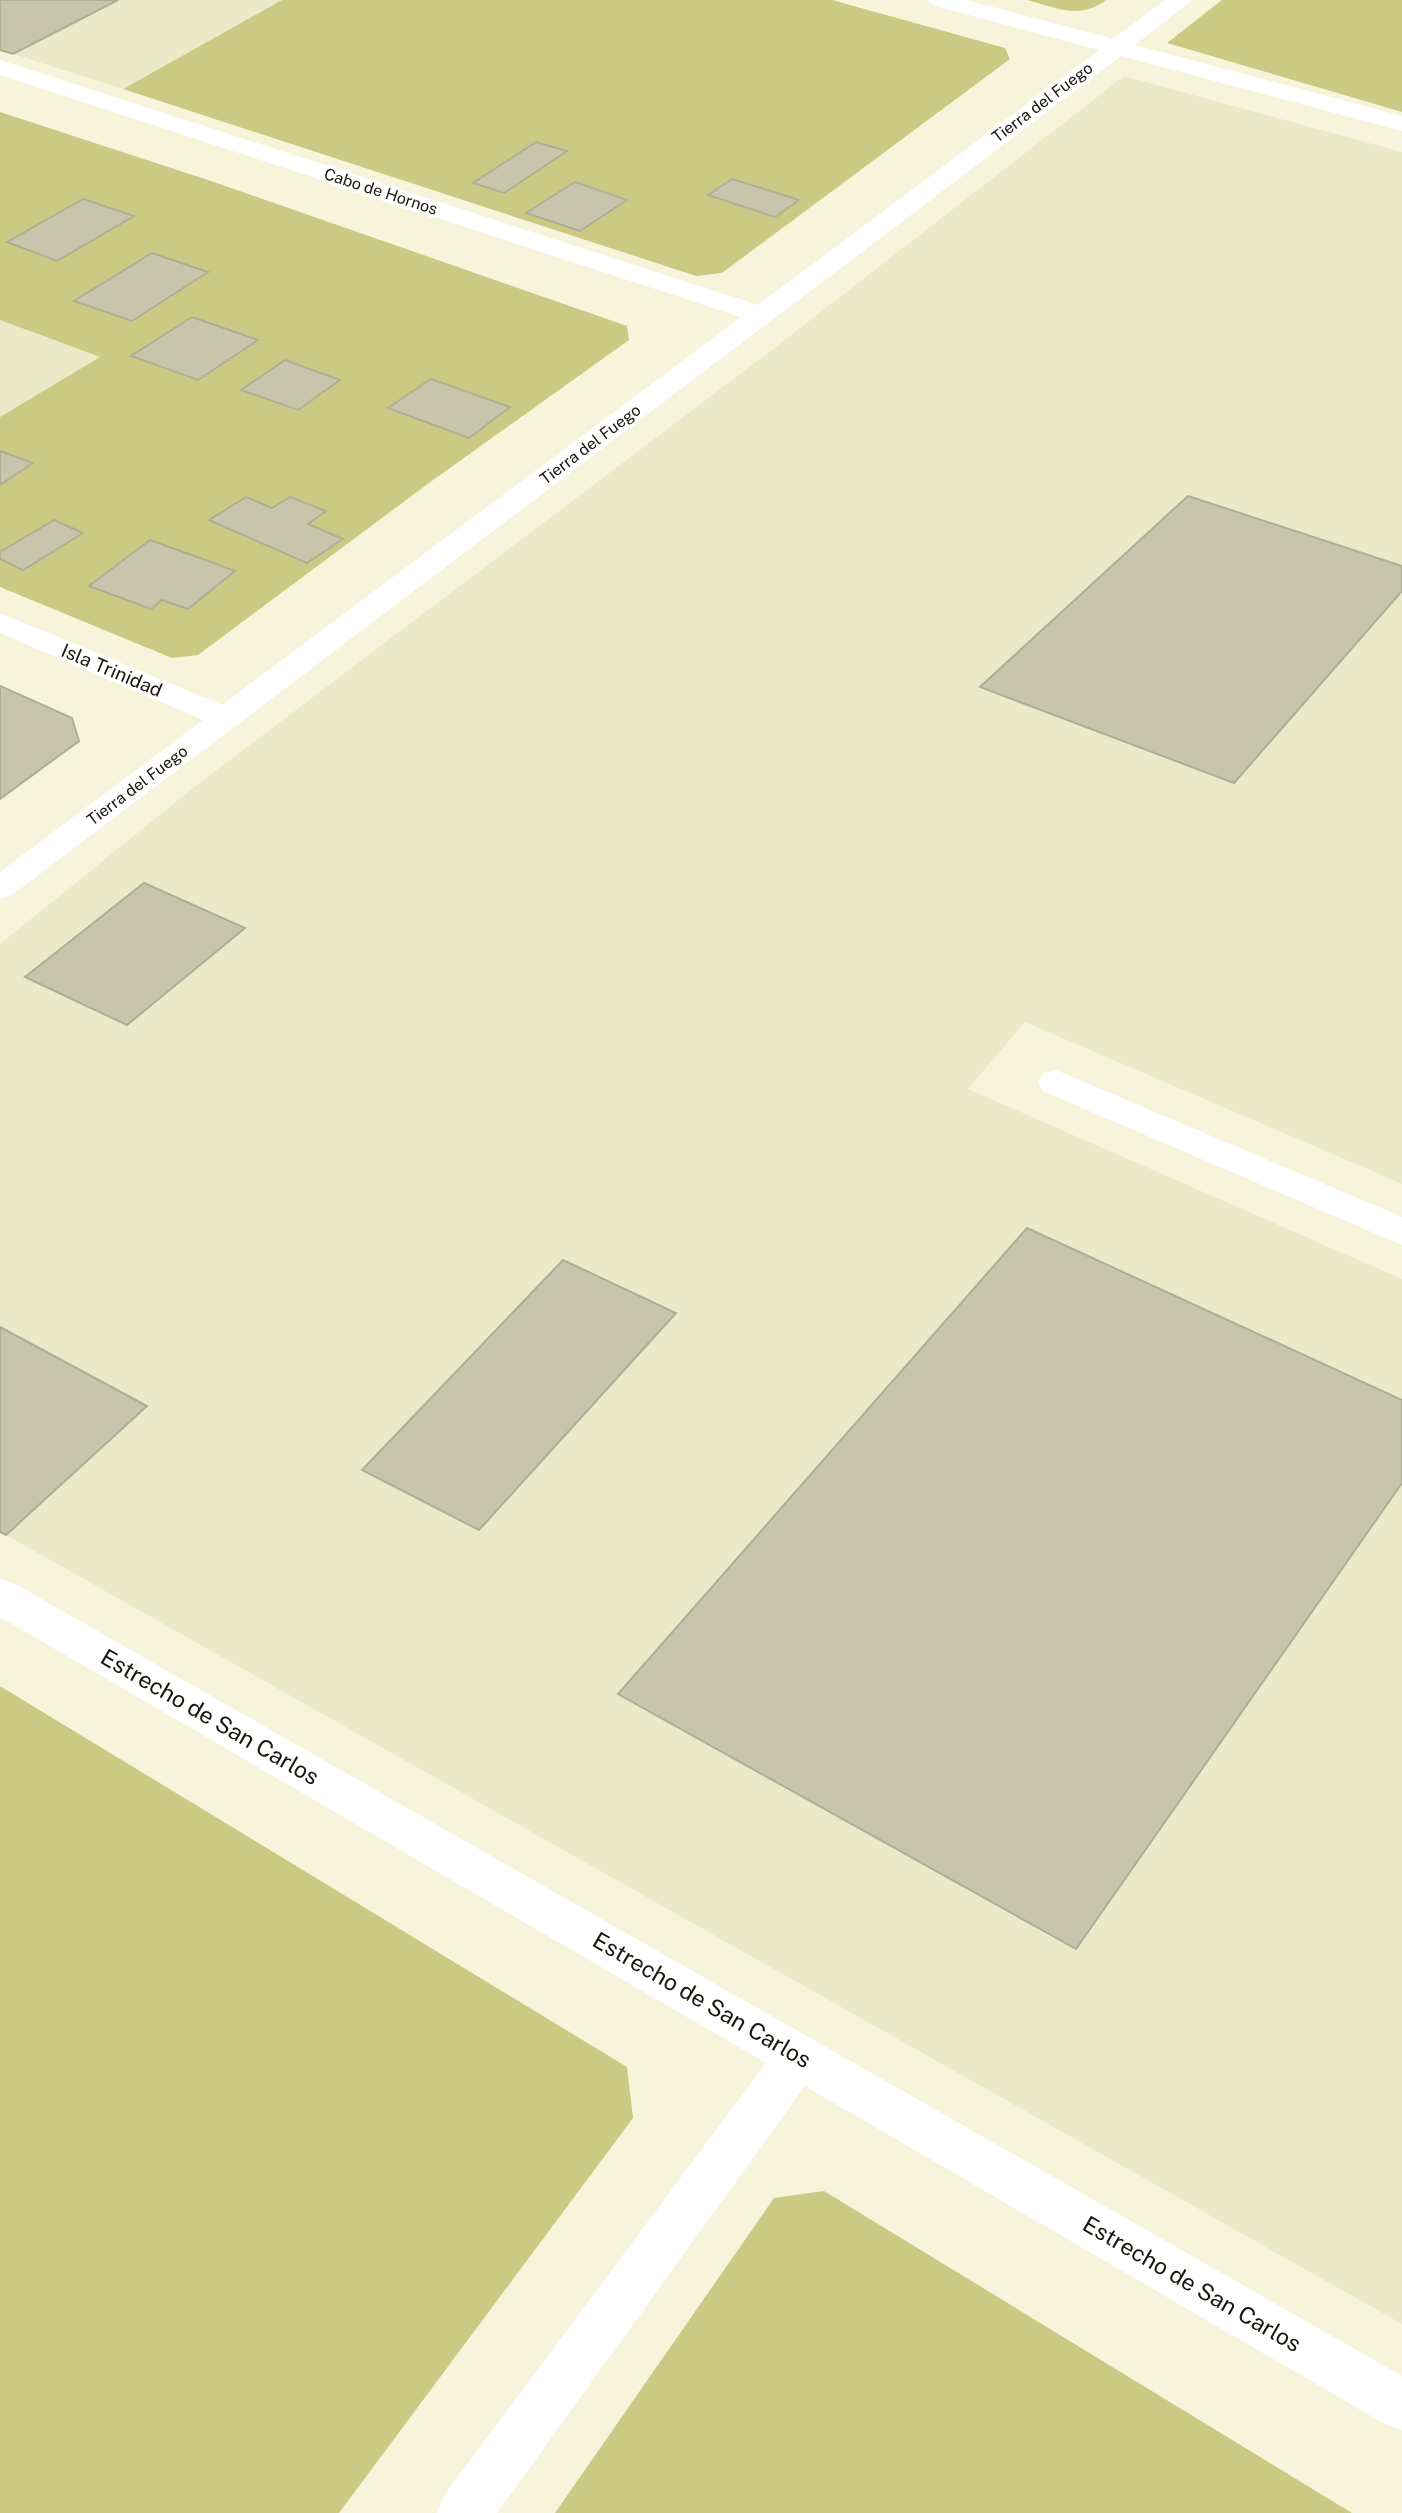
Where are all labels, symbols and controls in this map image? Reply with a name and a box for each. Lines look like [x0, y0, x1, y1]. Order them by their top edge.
street label: Tierra del Fuego [988, 58, 1096, 146]
street label: Cabo de Hornos [322, 164, 440, 219]
street label: Tierra del Fuego [536, 400, 644, 488]
street label: Isla Trinidad [58, 639, 166, 701]
street label: Tierra del Fuego [83, 741, 191, 829]
street label: Estrecho de San Carlos [96, 1643, 324, 1790]
street label: Estrecho de San Carlos [588, 1926, 816, 2073]
street label: Estrecho de San Carlos [1078, 2210, 1306, 2357]

